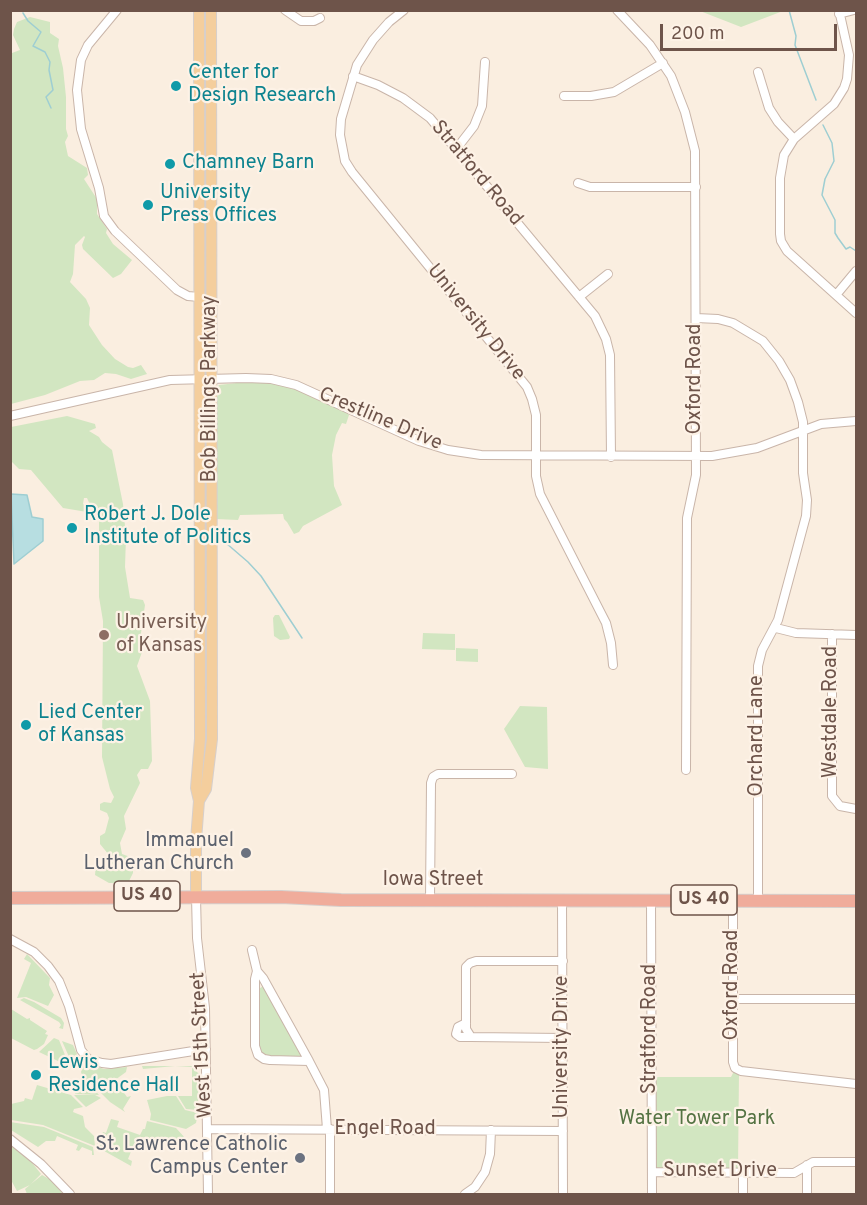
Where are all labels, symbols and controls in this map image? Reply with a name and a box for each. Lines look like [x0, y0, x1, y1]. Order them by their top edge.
scale bar [663, 12, 840, 50]
text: 200 m [671, 23, 724, 46]
place label: Center for Design Research [188, 62, 336, 109]
marker: Center for Design Research [169, 79, 183, 93]
street label: Stratford Road [425, 116, 527, 232]
place label: Chamney Barn [182, 152, 314, 176]
marker: Chamney Barn [163, 157, 177, 171]
place label: University Press Offices [160, 182, 277, 229]
marker: University Press Offices [141, 198, 155, 212]
street label: University Drive [421, 260, 529, 386]
street label: Bob Billings Parkway [199, 295, 223, 483]
street label: Oxford Road [684, 324, 708, 434]
street label: Crestline Drive [315, 383, 445, 457]
place label: Robert J. Dole Institute of Politics [84, 504, 251, 551]
marker: Robert J. Dole Institute of Politics [65, 521, 79, 535]
place label: University of Kansas [116, 612, 207, 659]
marker: University of Kansas [97, 628, 111, 642]
street label: Westdale Road [820, 646, 844, 778]
street label: Orchard Lane [746, 675, 770, 797]
place label: Lied Center of Kansas [38, 702, 142, 749]
marker: Lied Center of Kansas [19, 718, 33, 732]
place label: Immanuel Lutheran Church [84, 830, 234, 877]
marker: Immanuel Lutheran Church [239, 846, 253, 860]
street label: Iowa Street [382, 869, 484, 893]
road number: US 40 [114, 881, 180, 911]
road number: US 40 [671, 885, 737, 915]
street label: Oxford Road [721, 930, 745, 1040]
street label: Stratford Road [639, 964, 663, 1094]
street label: West 15th Street [187, 971, 219, 1119]
street label: University Drive [551, 975, 575, 1119]
place label: Lewis Residence Hall [48, 1052, 180, 1099]
marker: Lewis Residence Hall [29, 1068, 43, 1082]
park label: Water Tower Park [619, 1108, 775, 1132]
street label: Engel Road [334, 1118, 436, 1142]
place label: St. Lawrence Catholic Campus Center [95, 1134, 288, 1181]
marker: St. Lawrence Catholic Campus Center [293, 1151, 307, 1165]
street label: Sunset Drive [663, 1160, 777, 1184]

